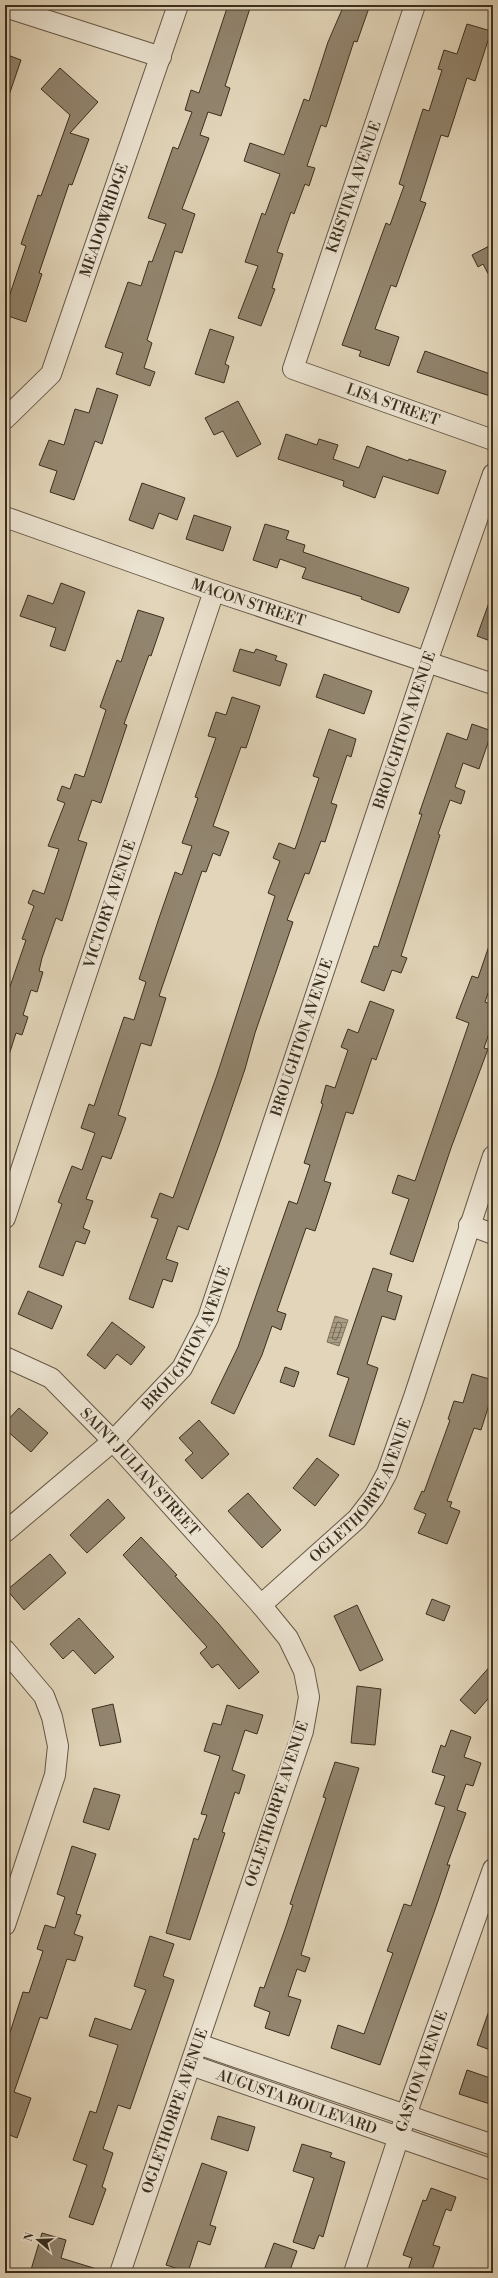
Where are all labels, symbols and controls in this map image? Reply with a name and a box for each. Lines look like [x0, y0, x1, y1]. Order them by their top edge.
street label: KRISTINA AVENUE [322, 118, 386, 256]
street label: MEADOWRIDGE [76, 161, 132, 280]
street label: LISA STREET [344, 379, 443, 430]
street label: MACON STREET [189, 574, 308, 630]
street label: BROUGHTON AVENUE [369, 648, 440, 812]
street label: VICTORY AVENUE [79, 837, 140, 972]
street label: BROUGHTON AVENUE [266, 956, 337, 1120]
street label: BROUGHTON AVENUE [137, 1263, 234, 1415]
street label: SAINT JULIAN STREET [76, 1404, 204, 1540]
street label: OGLETHORPE AVENUE [305, 1415, 415, 1567]
street label: OGLETHORPE AVENUE [241, 1719, 313, 1889]
street label: GASTON AVENUE [392, 2008, 452, 2134]
street label: OGLETHORPE AVENUE [138, 2026, 212, 2196]
street label: AUGUSTA BOULEVARD [213, 2065, 380, 2138]
north arrow [18, 2220, 58, 2260]
text: N [21, 2230, 38, 2243]

